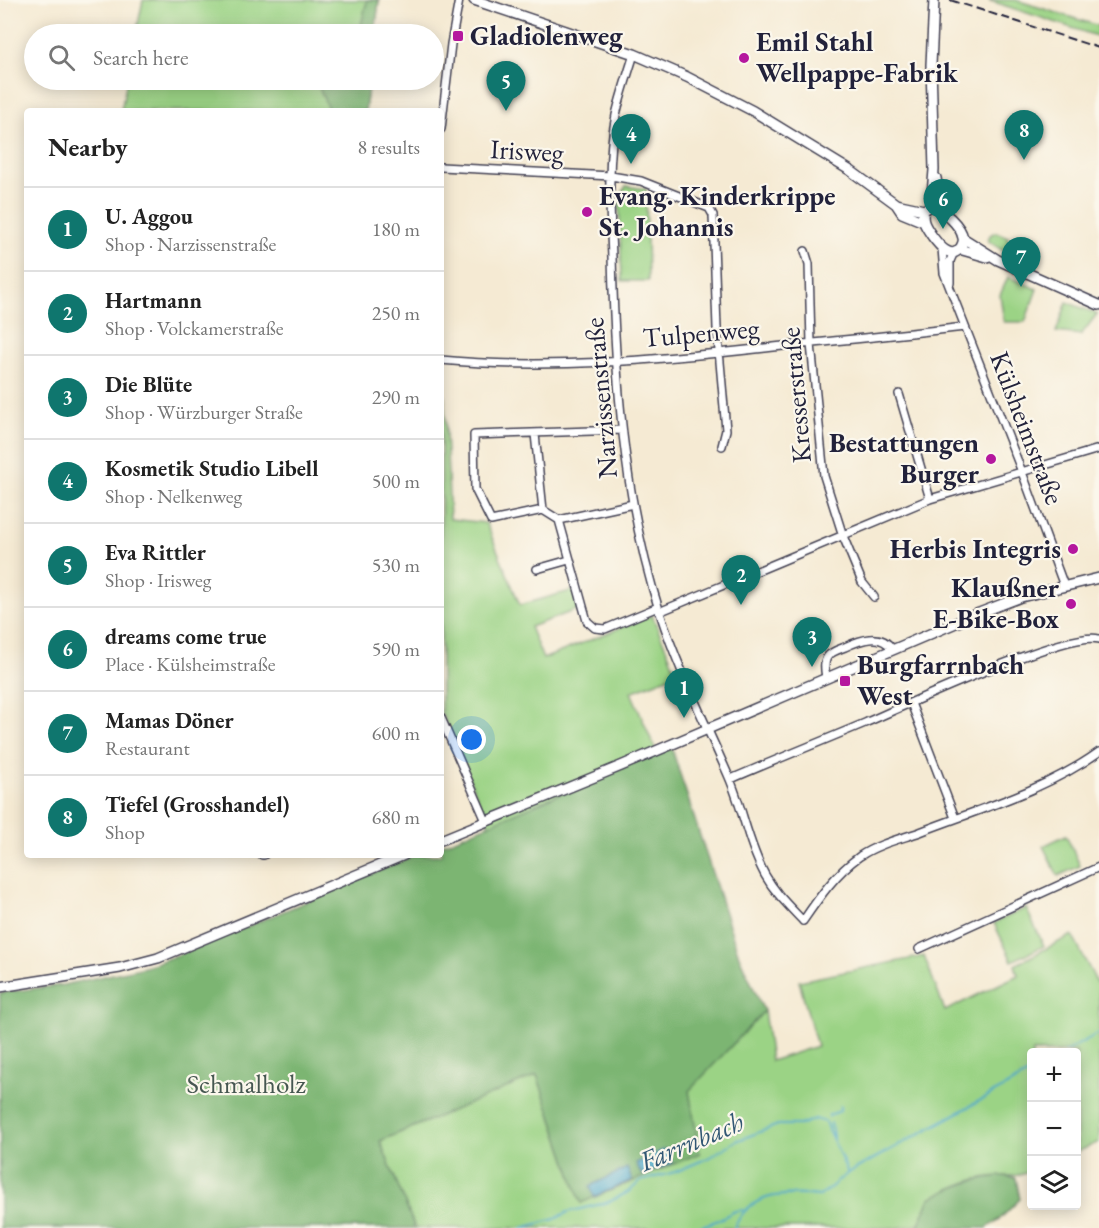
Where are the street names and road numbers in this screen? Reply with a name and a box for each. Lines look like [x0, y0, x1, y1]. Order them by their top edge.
street label: Irisweg [489, 131, 565, 170]
street label: Tulpenweg [641, 310, 761, 355]
street label: Narzissenstraße [576, 316, 625, 480]
street label: Kresserstraße [772, 326, 819, 464]
street label: Külsheimstraße [982, 346, 1073, 509]

